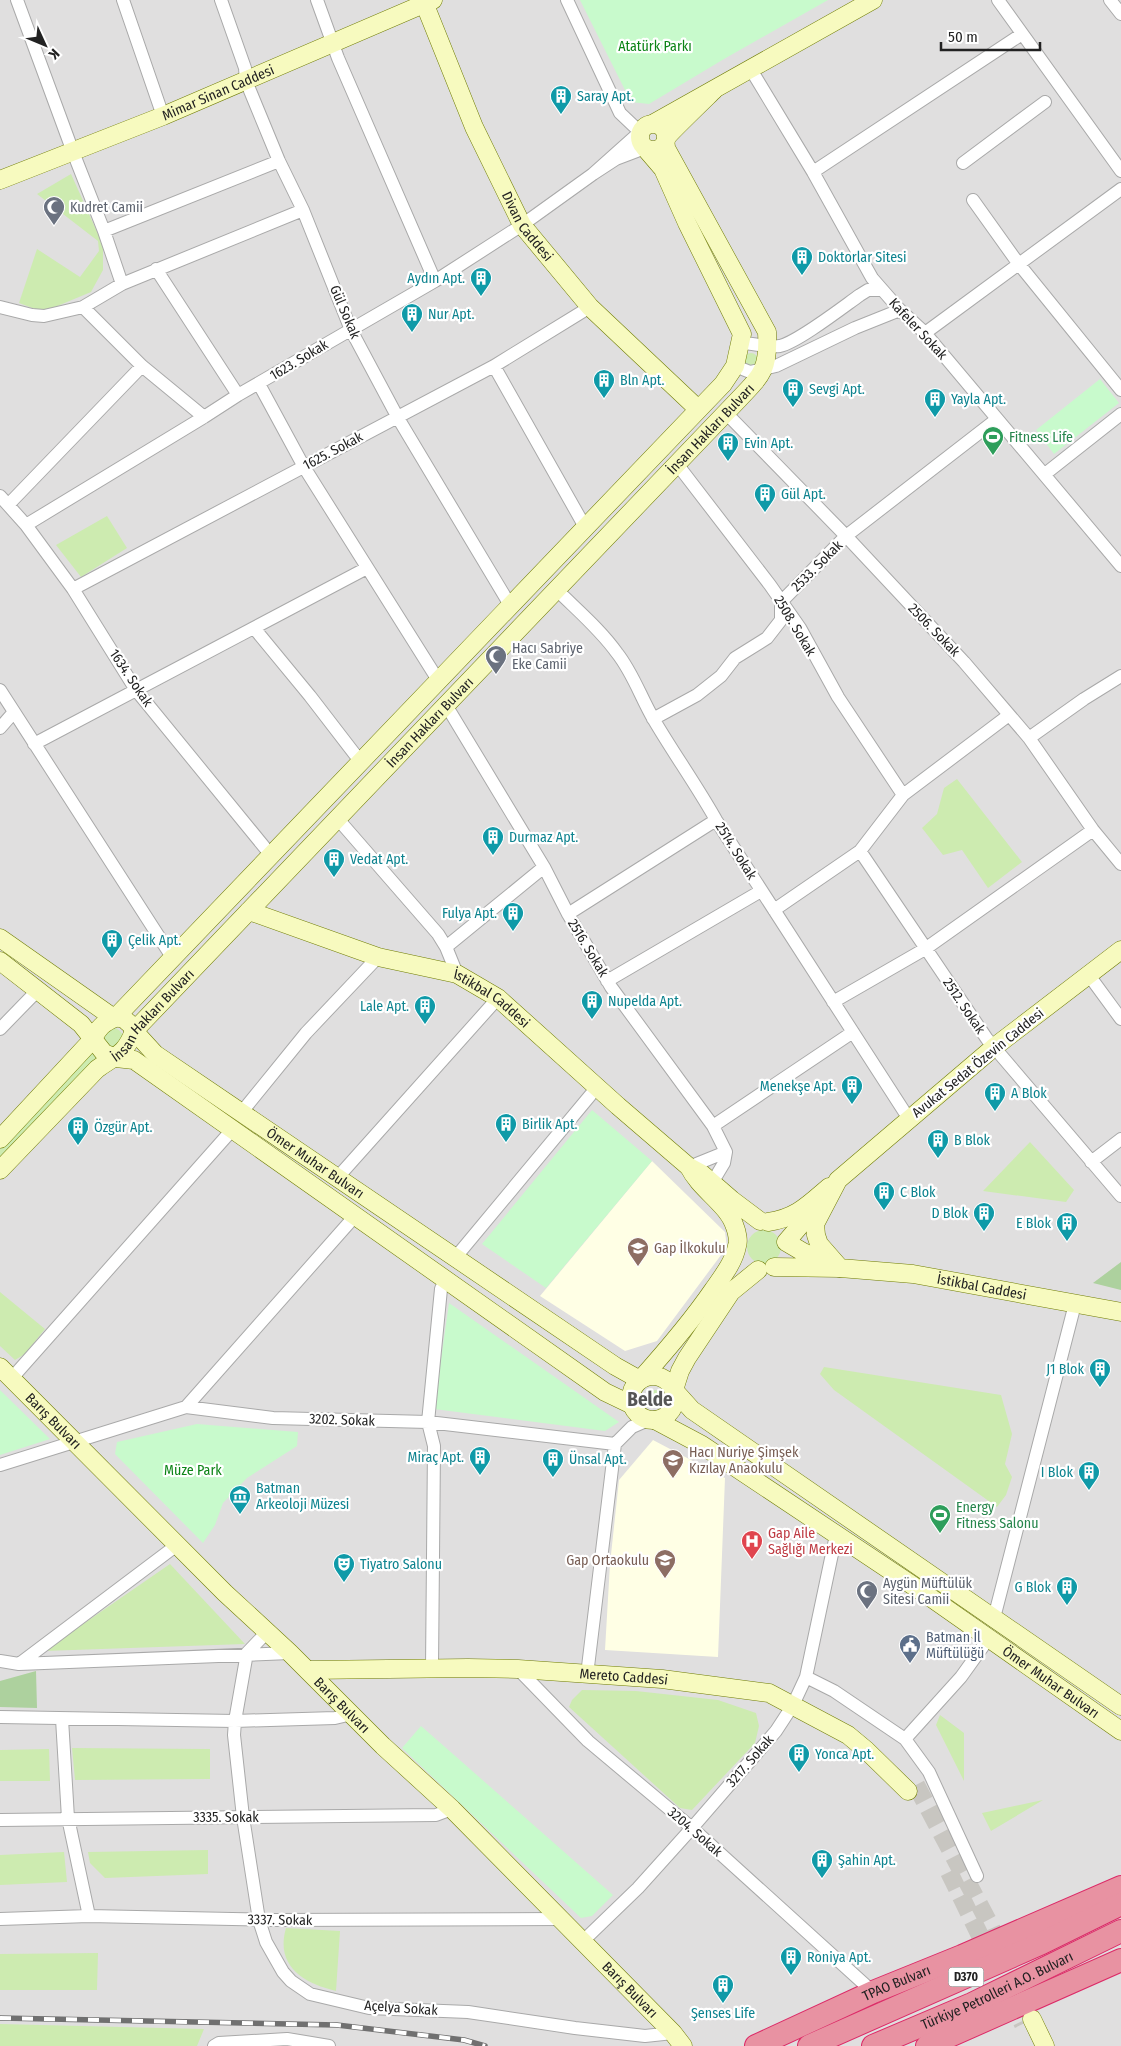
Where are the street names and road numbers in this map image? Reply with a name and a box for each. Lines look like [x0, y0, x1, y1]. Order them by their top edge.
street label: Mimar Sinan Caddesi [159, 61, 277, 124]
street label: Divan Caddesi [498, 189, 557, 265]
street label: Gül Sokak [326, 283, 364, 342]
street label: Kafeler Sokak [885, 295, 951, 364]
street label: 1623. Sokak [267, 336, 332, 384]
street label: İnsan Hakları Bulvarı [663, 380, 758, 478]
street label: 1625. Sokak [300, 428, 366, 474]
street label: 2533. Sokak [788, 537, 846, 595]
street label: 2508. Sokak [770, 593, 820, 660]
street label: 2506. Sokak [905, 600, 964, 660]
street label: 1634. Sokak [106, 646, 157, 710]
street label: İnsan Hakları Bulvarı [383, 673, 477, 771]
street label: 2514. Sokak [712, 819, 761, 883]
street label: 2516. Sokak [564, 916, 612, 980]
street label: İnsan Hakları Bulvarı [108, 965, 197, 1066]
street label: İstikbal Caddesi [452, 965, 533, 1031]
street label: 2512. Sokak [939, 975, 989, 1038]
street label: Avukat Sedat Özevin Caddesi [908, 1004, 1047, 1121]
street label: Ömer Muhar Bulvarı [263, 1123, 368, 1202]
street label: İstikbal Caddesi [936, 1270, 1028, 1303]
street label: Barış Bulvarı [22, 1389, 85, 1452]
street label: 3202. Sokak [309, 1410, 376, 1430]
street label: Ömer Muhar Bulvarı [999, 1641, 1103, 1722]
street label: Mereto Caddesi [579, 1665, 669, 1688]
street label: Barış Bulvarı [311, 1674, 374, 1737]
street label: 3217. Sokak [723, 1731, 778, 1791]
street label: 3204. Sokak [664, 1804, 726, 1861]
street label: 3335. Sokak [193, 1809, 259, 1826]
street label: 3337. Sokak [247, 1911, 313, 1929]
street label: Türkiye Petrolleri A.O. Bulvarı [919, 1947, 1076, 2033]
street label: Barış Bulvarı [599, 1958, 662, 2021]
street label: TPAO Bulvarı [859, 1961, 933, 2004]
road number: D370 [948, 1968, 984, 1986]
street label: Açelya Sokak [364, 1997, 439, 2019]

